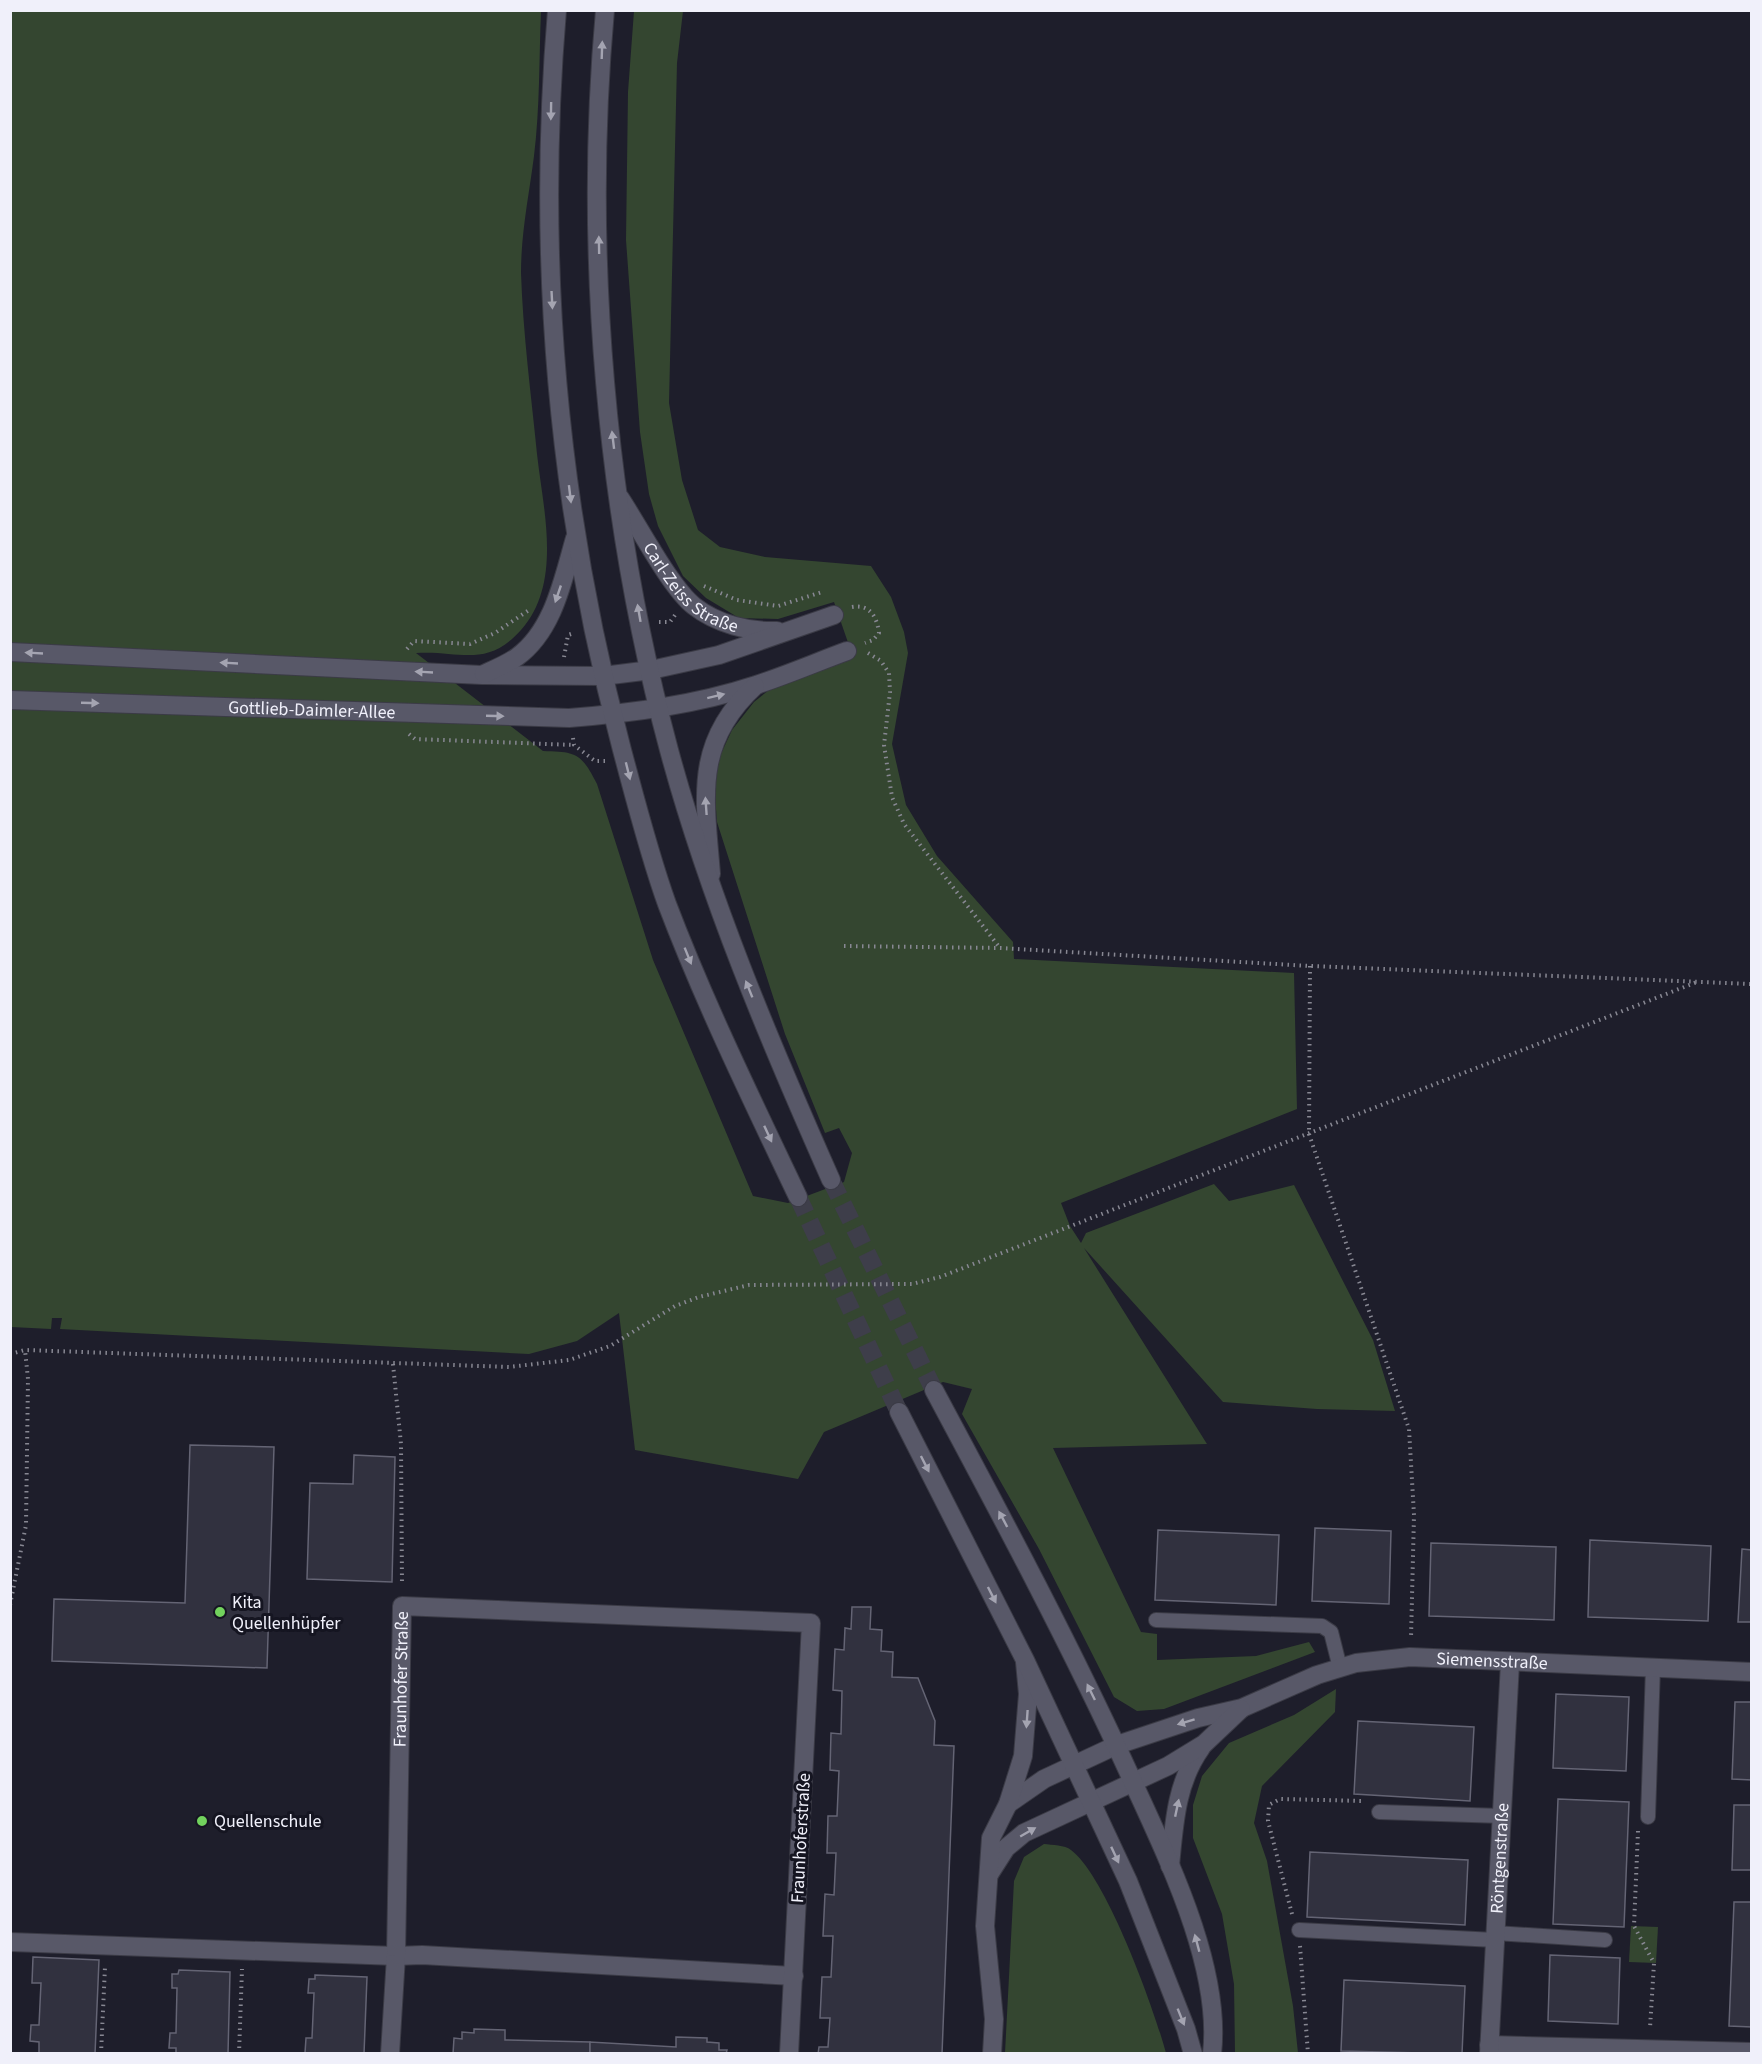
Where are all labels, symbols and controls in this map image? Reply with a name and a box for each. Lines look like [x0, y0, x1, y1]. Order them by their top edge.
one-way arrow [597, 41, 606, 60]
one-way arrow [546, 101, 555, 120]
one-way arrow [594, 236, 604, 255]
one-way arrow [547, 290, 556, 309]
one-way arrow [608, 430, 617, 449]
one-way arrow [565, 484, 574, 503]
street label: Carl-Zeiss Straße [637, 537, 741, 639]
one-way arrow [552, 585, 562, 603]
one-way arrow [634, 603, 643, 622]
one-way arrow [25, 649, 44, 658]
one-way arrow [220, 658, 239, 667]
one-way arrow [415, 668, 434, 677]
one-way arrow [707, 690, 725, 700]
street label: Gottlieb-Daimler-Allee [228, 695, 396, 725]
one-way arrow [80, 698, 99, 707]
one-way arrow [486, 712, 505, 721]
one-way arrow [623, 762, 633, 780]
one-way arrow [701, 796, 711, 815]
one-way arrow [683, 948, 693, 966]
one-way arrow [744, 980, 753, 998]
one-way arrow [764, 1126, 773, 1143]
one-way arrow [920, 1455, 930, 1473]
one-way arrow [998, 1510, 1008, 1527]
one-way arrow [987, 1586, 996, 1603]
place label: Kita Quellenhüpfer [232, 1590, 341, 1636]
marker: Kita Quellenhüpfer [213, 1605, 227, 1619]
street label: Fraunhofer Straße [387, 1611, 414, 1747]
street label: Siemensstraße [1436, 1646, 1548, 1676]
one-way arrow [1087, 1684, 1096, 1701]
one-way arrow [1022, 1709, 1032, 1728]
one-way arrow [1177, 1718, 1195, 1727]
street label: Fraunhoferstraße [785, 1772, 817, 1904]
one-way arrow [1172, 1799, 1182, 1817]
street label: Röntgenstraße [1484, 1802, 1515, 1914]
place label: Quellenschule [214, 1809, 322, 1834]
marker: Quellenschule [195, 1814, 209, 1828]
one-way arrow [1020, 1827, 1037, 1837]
one-way arrow [1111, 1847, 1120, 1864]
one-way arrow [1192, 1934, 1202, 1952]
one-way arrow [1177, 2008, 1187, 2026]

